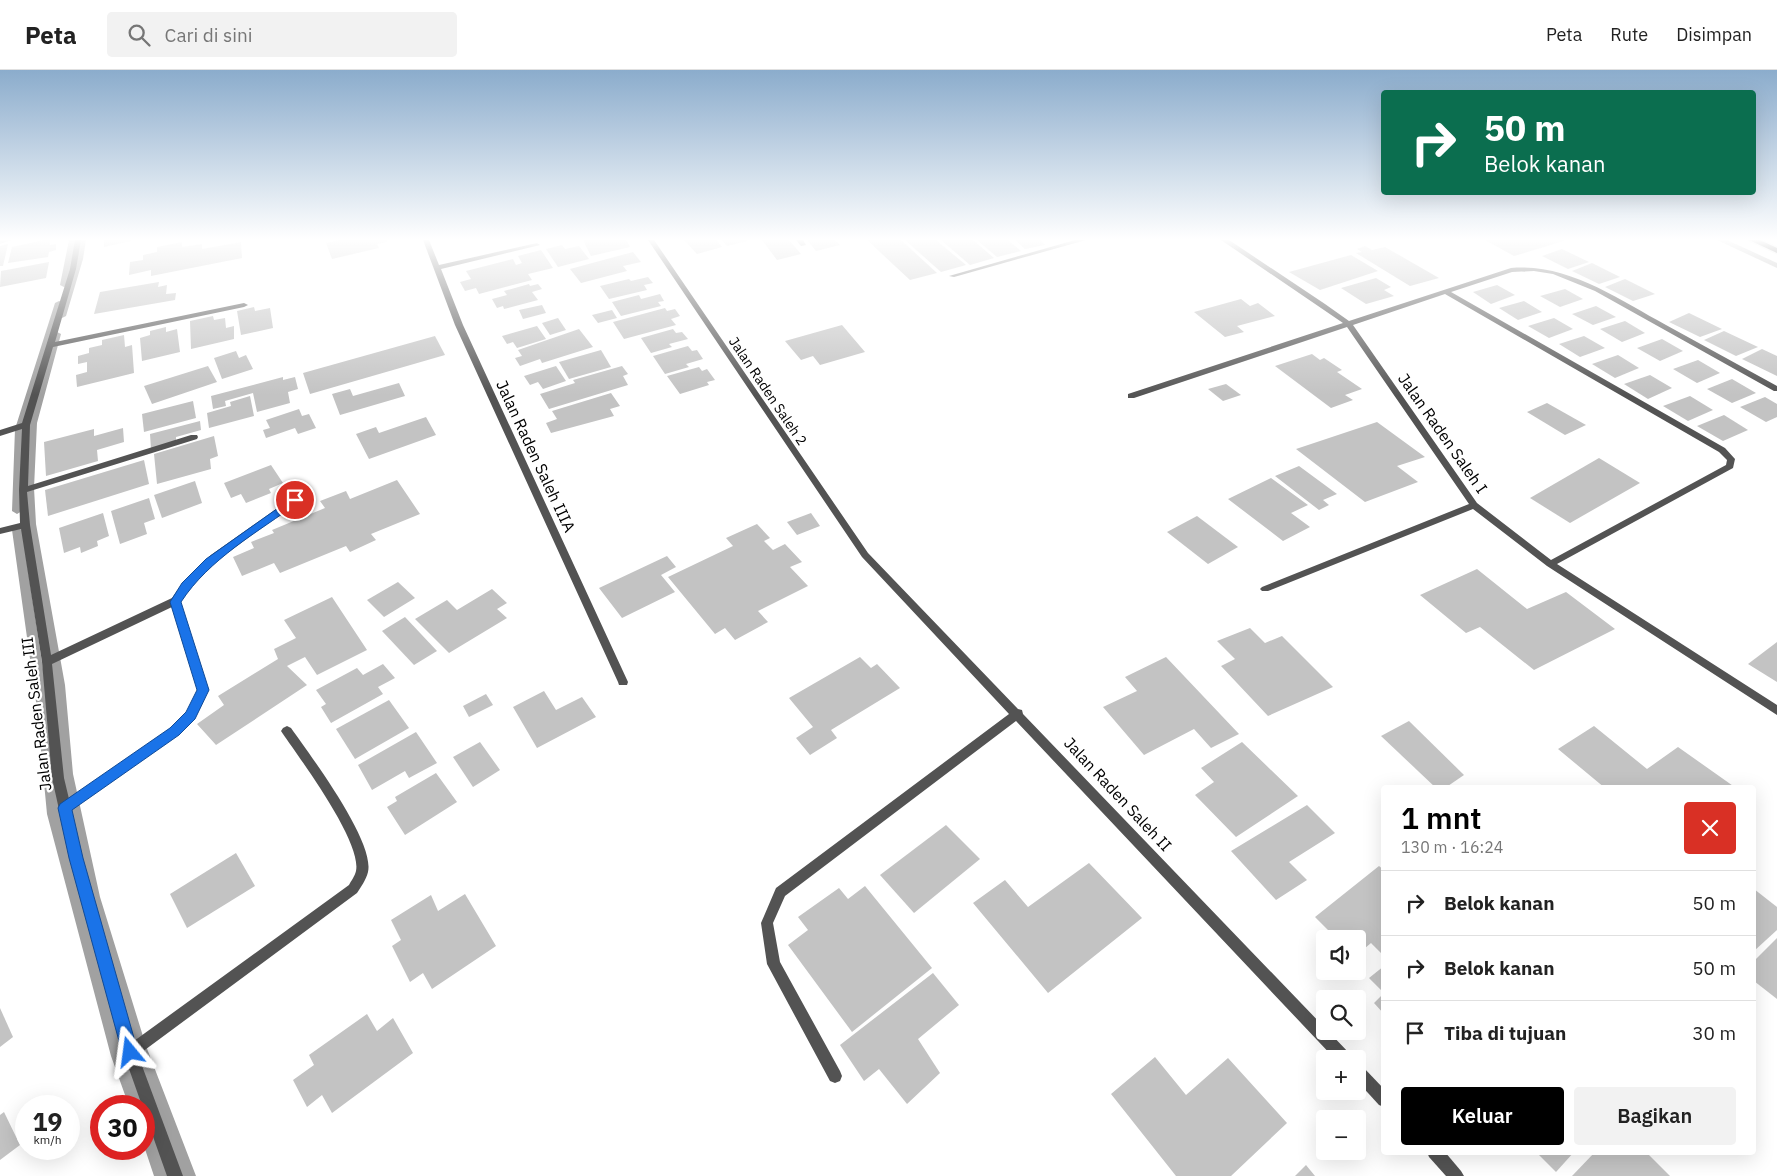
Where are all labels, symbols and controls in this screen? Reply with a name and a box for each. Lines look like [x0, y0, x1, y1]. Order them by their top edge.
search box [107, 12, 457, 57]
text: Peta [25, 19, 77, 51]
icon: search [125, 21, 153, 49]
text: Cari di sini [165, 23, 253, 47]
text: Peta [1546, 23, 1582, 46]
text: Rute [1610, 23, 1648, 46]
text: Disimpan [1676, 23, 1752, 46]
text: 50 m [1484, 105, 1566, 151]
icon: right [1401, 110, 1466, 175]
text: Belok kanan [1484, 149, 1606, 178]
street label: Jalan Raden Saleh 2 [725, 333, 811, 449]
street label: Jalan Raden Saleh I [1394, 369, 1492, 497]
street label: Jalan Raden Saleh IIIA [492, 377, 580, 535]
pin [274, 479, 316, 521]
icon: arrive [281, 486, 309, 514]
street label: Jalan Raden Saleh III [17, 636, 55, 792]
street label: Jalan Raden Saleh II [1060, 733, 1176, 855]
text: 1 mnt [1401, 798, 1482, 837]
button: close [1684, 802, 1736, 854]
text: 130 m · 16:24 [1401, 837, 1503, 857]
icon: right [1401, 889, 1429, 917]
text: Belok kanan [1444, 891, 1555, 915]
text: 50 m [1692, 891, 1736, 915]
map controls [1316, 930, 1366, 1160]
button: sound [1316, 930, 1366, 980]
icon: right [1401, 954, 1429, 982]
text: Belok kanan [1444, 956, 1555, 980]
text: 50 m [1692, 956, 1736, 980]
button: search [1316, 990, 1366, 1040]
icon: arrive [1401, 1019, 1429, 1047]
text: Tiba di tujuan [1444, 1021, 1566, 1045]
text: 30 m [1692, 1021, 1736, 1045]
position arrow [103, 1025, 155, 1077]
button: + [1316, 1050, 1366, 1100]
button: Keluar [1401, 1087, 1564, 1145]
button: Bagikan [1574, 1087, 1736, 1145]
speed limit sign: 30 [90, 1095, 155, 1160]
text: 19 [32, 1105, 63, 1138]
button: − [1316, 1110, 1366, 1160]
text: km/h [33, 1132, 62, 1147]

